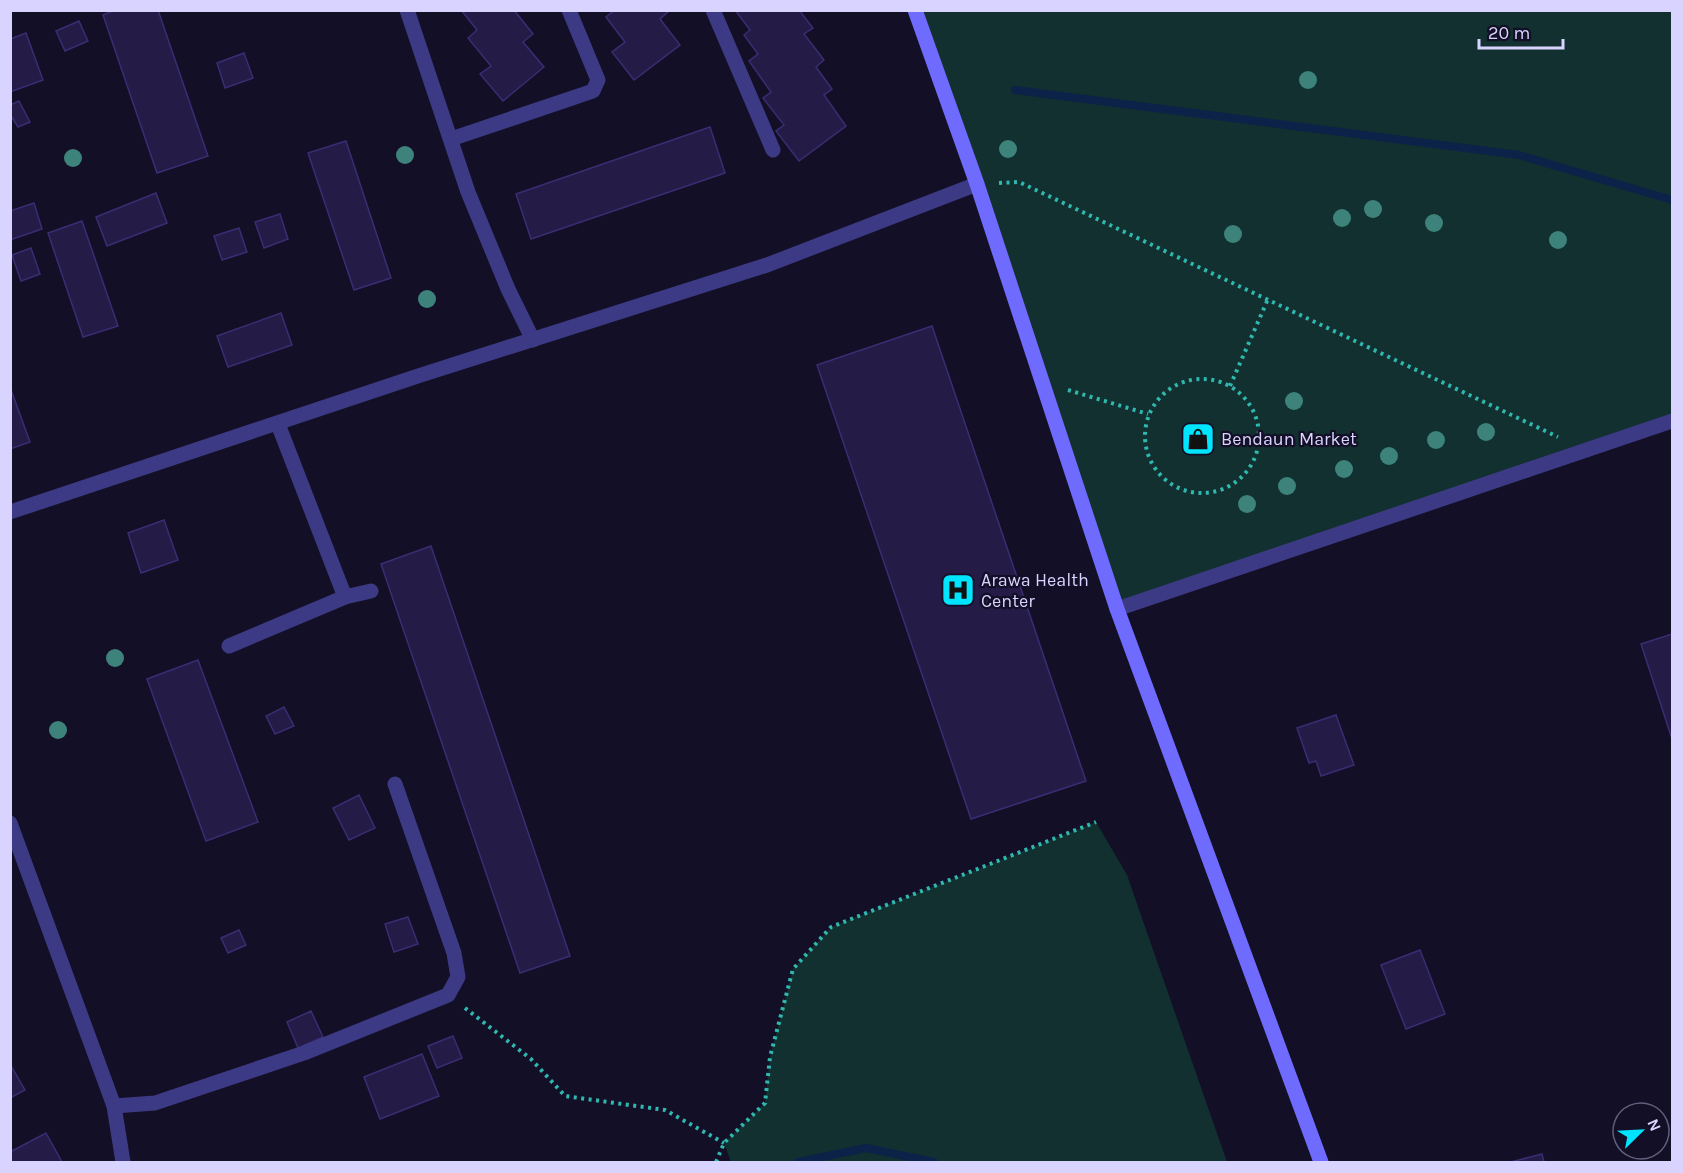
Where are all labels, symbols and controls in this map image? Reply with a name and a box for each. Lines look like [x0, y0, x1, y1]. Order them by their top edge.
scale bar [1479, 12, 1563, 50]
text: 20 m [1488, 22, 1530, 44]
shop icon: Bendaun Market [1180, 421, 1216, 457]
place label: Bendaun Market [1221, 428, 1357, 450]
place label: Arawa Health Center [981, 569, 1089, 612]
hospital icon: Arawa Health Center [940, 572, 976, 608]
north arrow [1611, 1101, 1671, 1161]
text: N [1643, 1116, 1665, 1134]

